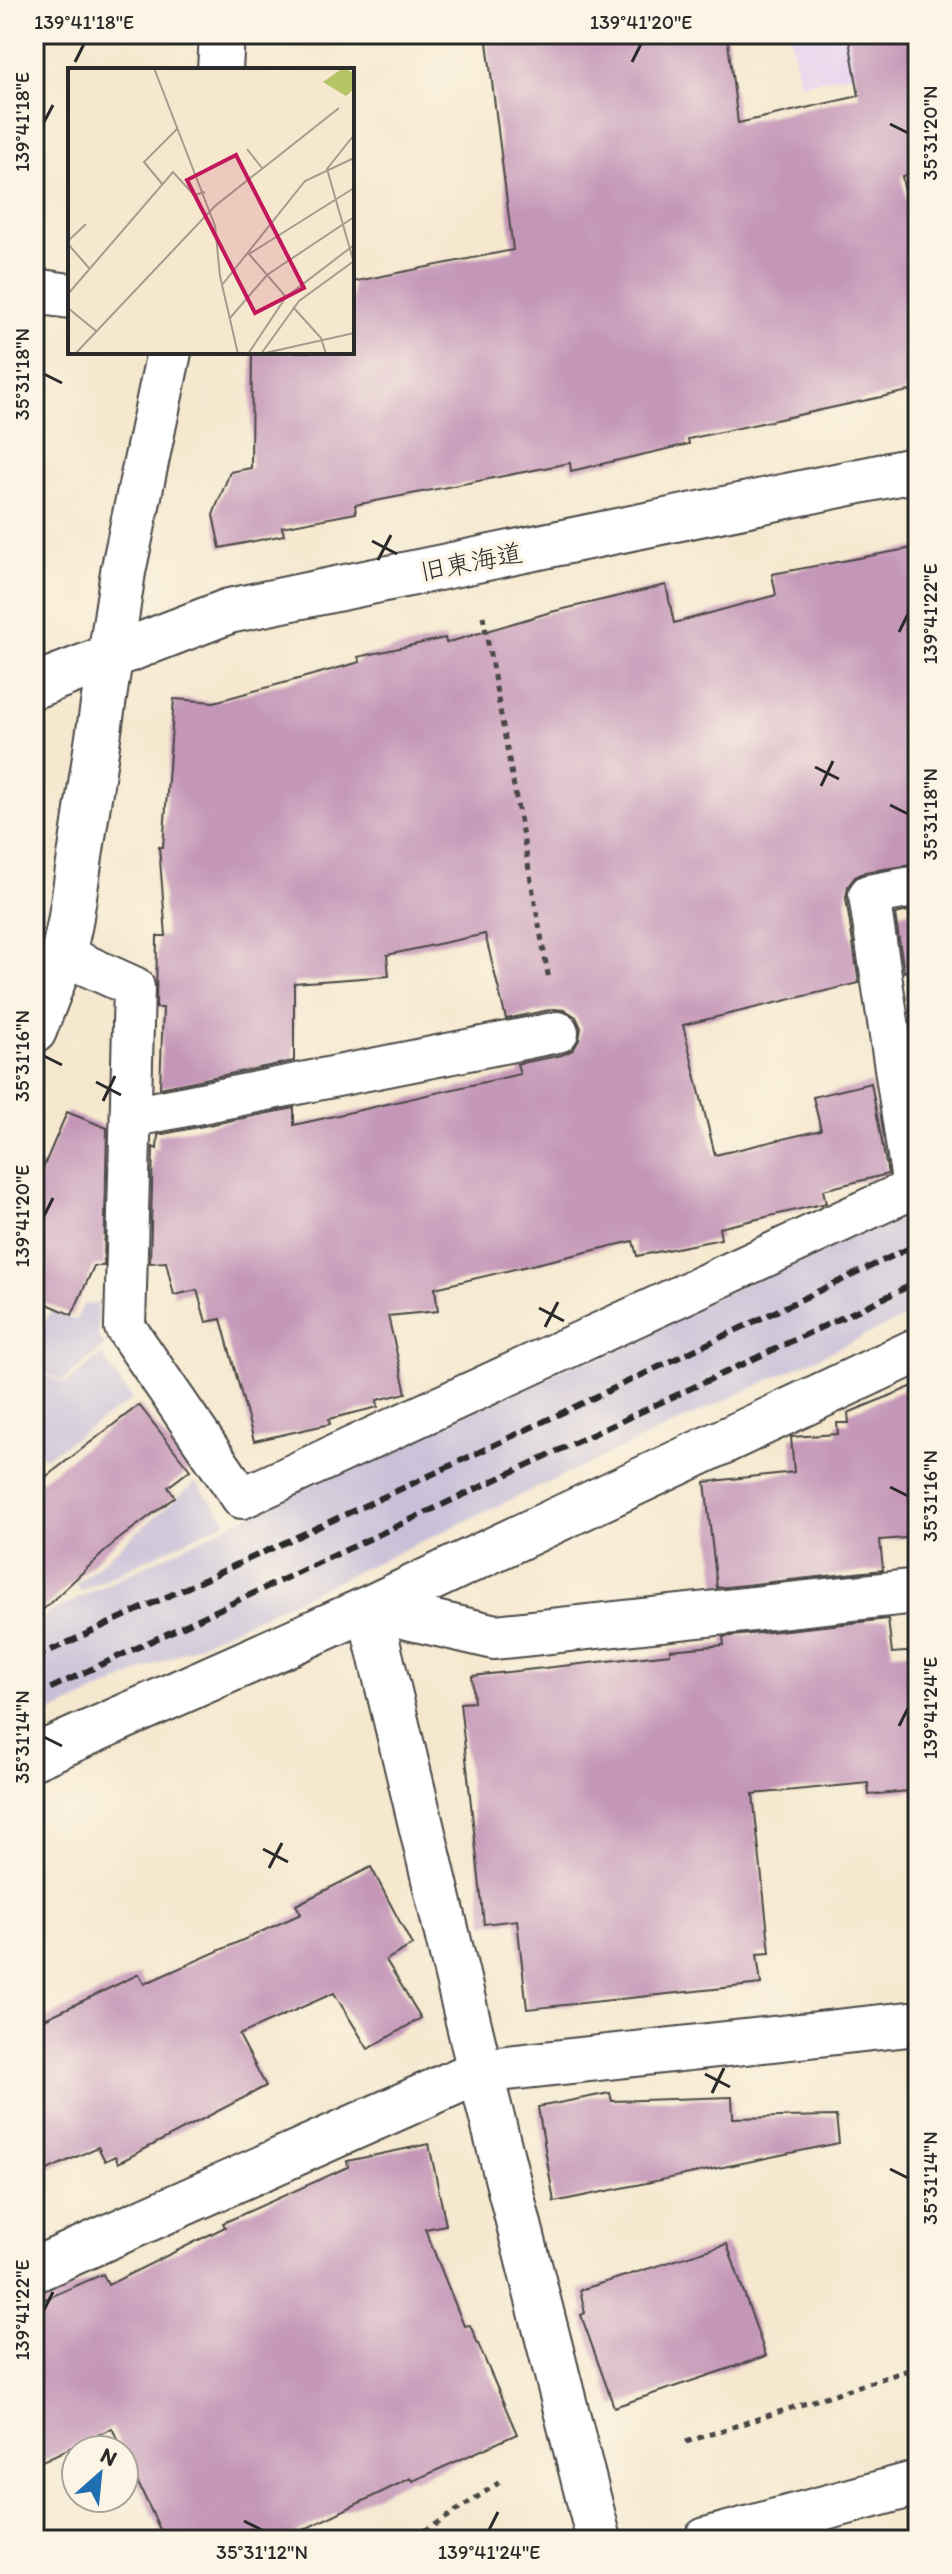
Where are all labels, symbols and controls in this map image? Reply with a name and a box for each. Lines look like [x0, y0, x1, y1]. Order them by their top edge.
text: 139°41'18"E [34, 10, 134, 34]
text: 139°41'20"E [590, 10, 692, 34]
inset map [68, 68, 354, 354]
text: 139°41'18"E [10, 72, 34, 172]
text: 35°31'20"N [918, 86, 942, 180]
text: 35°31'18"N [10, 328, 34, 420]
street label: 旧東海道 [417, 536, 525, 588]
text: 139°41'22"E [918, 564, 942, 664]
text: 35°31'18"N [918, 768, 942, 860]
text: 35°31'16"N [10, 1010, 34, 1102]
text: 139°41'20"E [10, 1165, 34, 1267]
text: 35°31'16"N [918, 1450, 942, 1542]
text: 139°41'24"E [918, 1657, 942, 1759]
text: 35°31'14"N [10, 1690, 34, 1784]
text: 35°31'14"N [918, 2131, 942, 2225]
text: 139°41'22"E [10, 2260, 34, 2360]
north arrow [60, 2434, 140, 2514]
text: N [96, 2441, 122, 2472]
text: 35°31'12"N [216, 2540, 308, 2564]
text: 139°41'24"E [438, 2540, 540, 2564]

